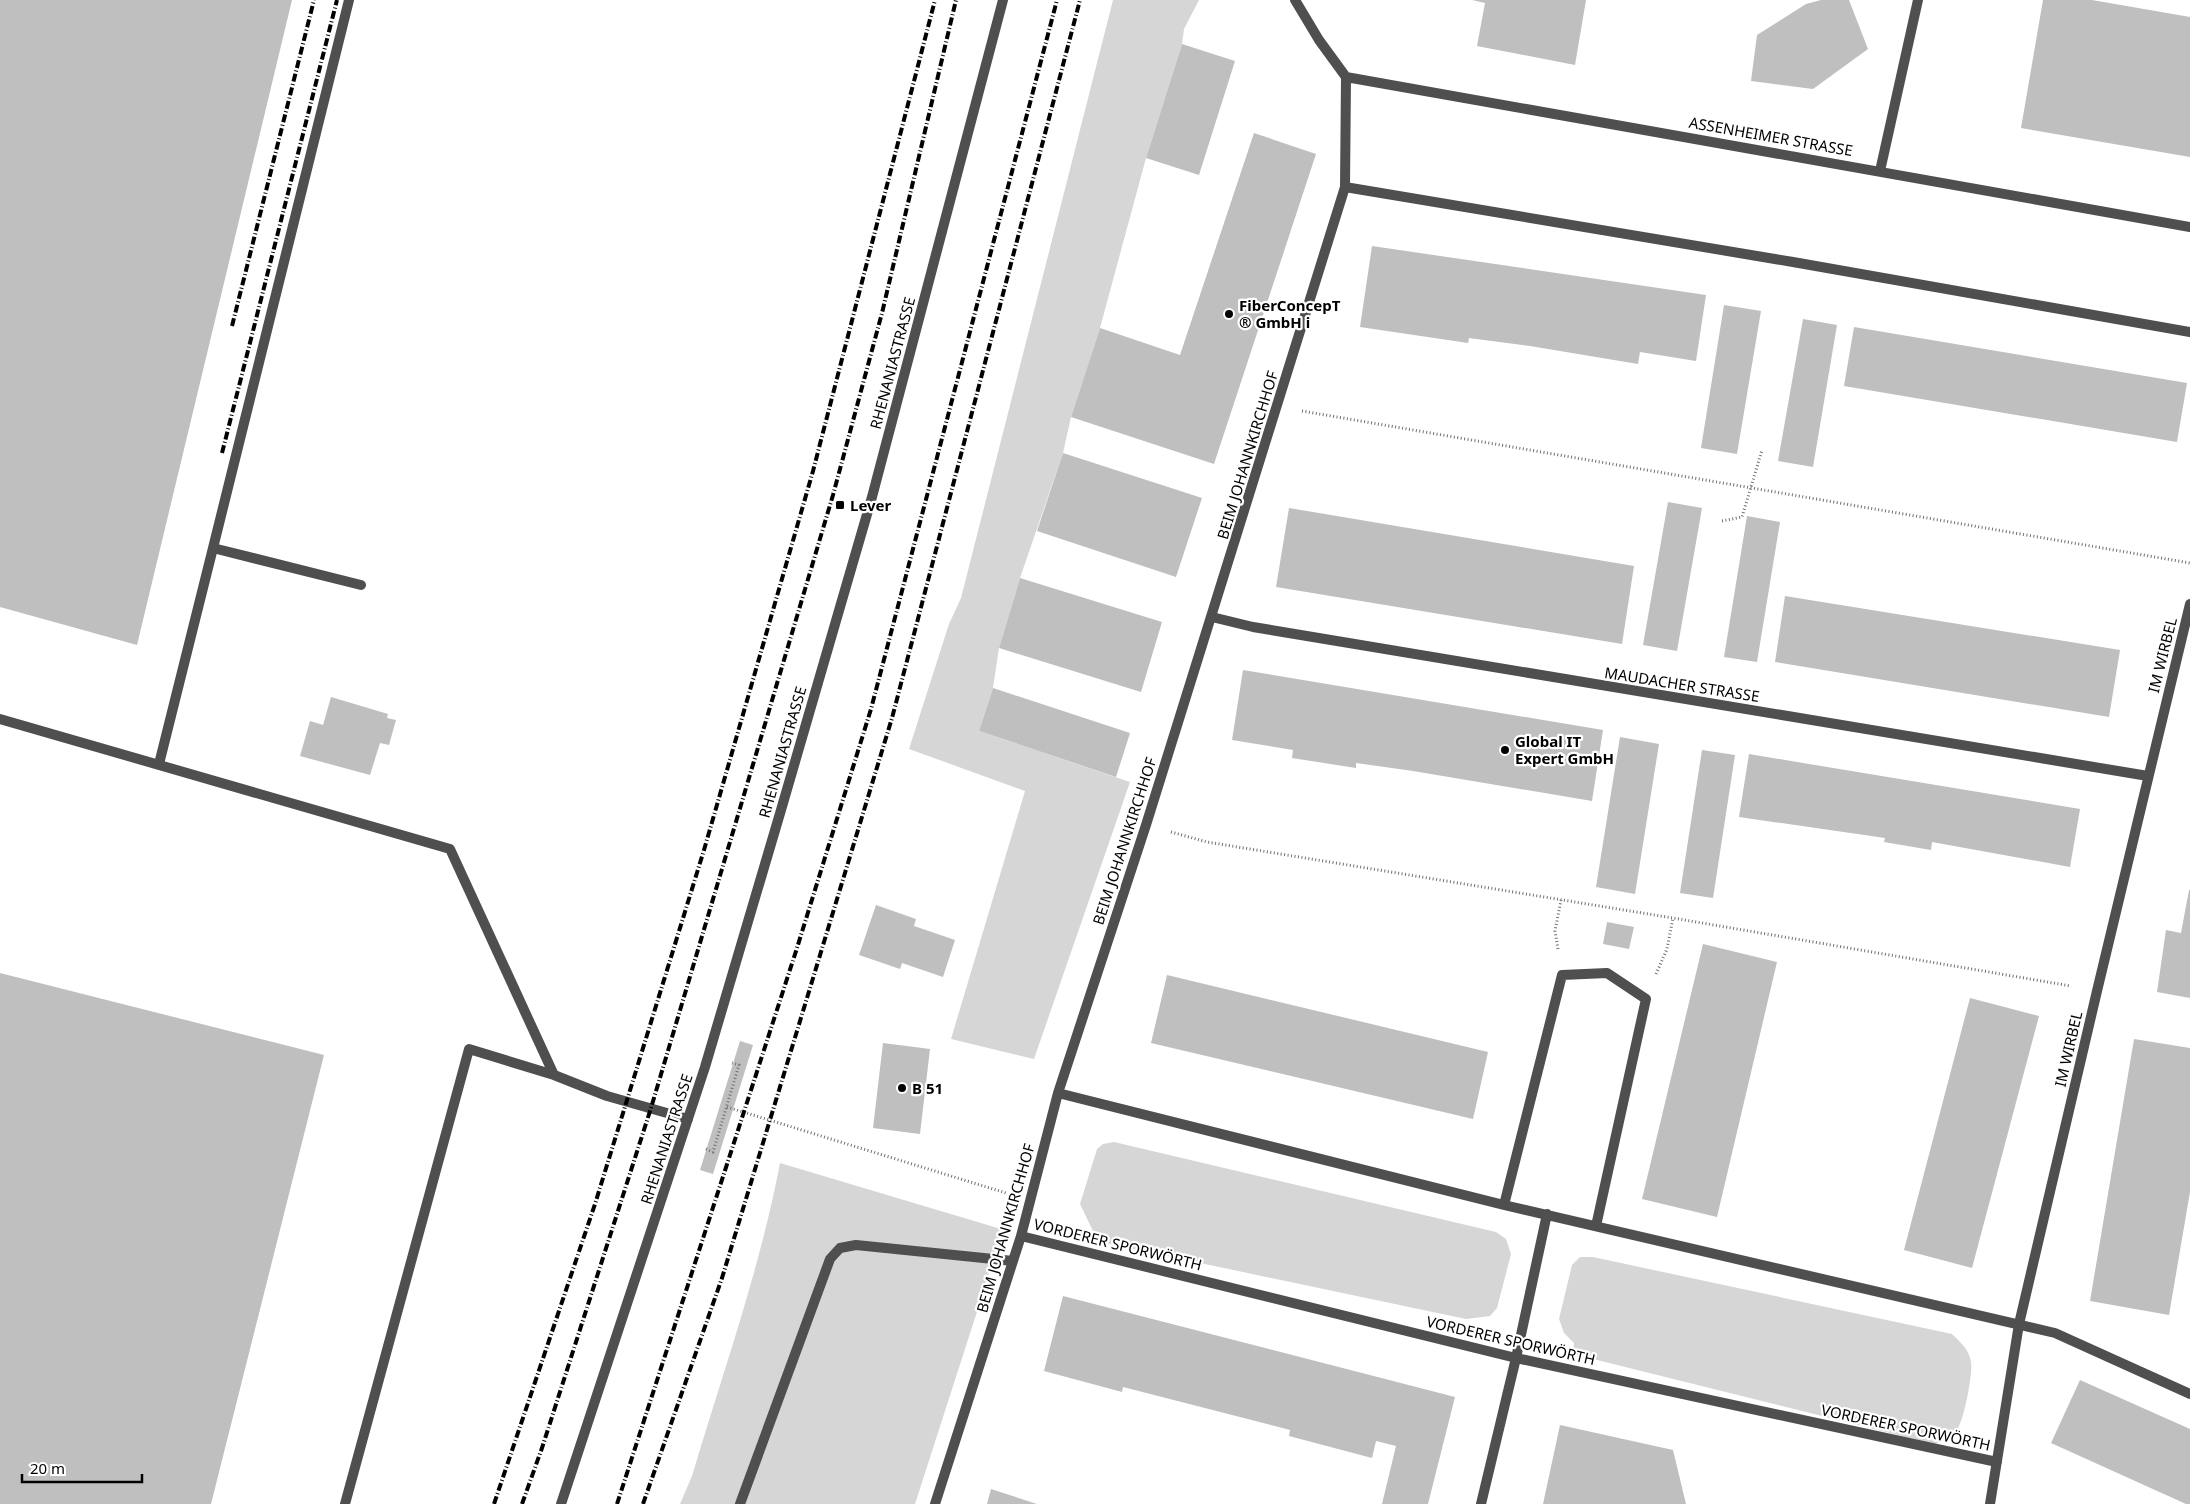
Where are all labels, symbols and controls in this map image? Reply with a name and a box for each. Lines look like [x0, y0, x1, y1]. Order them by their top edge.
street label: ASSENHEIMER STRASSE [1688, 112, 1854, 160]
street label: RHENANIASTRASSE [865, 295, 919, 431]
place label: FiberConcepT ® GmbH i [1239, 295, 1341, 332]
marker: FiberConcepT ® GmbH i [1223, 308, 1235, 320]
street label: BEIM JOHANNKIRCHHOF [1212, 368, 1282, 542]
place label: Lever [850, 495, 892, 515]
marker: Lever [834, 499, 846, 511]
street label: IM WIRBEL [2143, 615, 2181, 695]
street label: MAUDACHER STRASSE [1603, 662, 1761, 706]
street label: RHENANIASTRASSE [754, 684, 810, 820]
place label: Global IT Expert GmbH [1515, 731, 1614, 768]
marker: Global IT Expert GmbH [1499, 744, 1511, 756]
street label: BEIM JOHANNKIRCHHOF [1087, 755, 1161, 927]
street label: IM WIRBEL [2050, 1009, 2086, 1089]
street label: RHENANIASTRASSE [635, 1071, 697, 1207]
place label: B 51 [912, 1078, 943, 1098]
marker: B 51 [896, 1082, 908, 1094]
street label: BEIM JOHANNKIRCHHOF [971, 1141, 1039, 1315]
street label: VORDERER SPORWÖRTH [1032, 1213, 1204, 1275]
street label: VORDERER SPORWÖRTH [1425, 1311, 1597, 1369]
street label: VORDERER SPORWÖRTH [1819, 1399, 1993, 1455]
scale bar [22, 1452, 142, 1484]
text: 20 m [30, 1458, 65, 1478]

